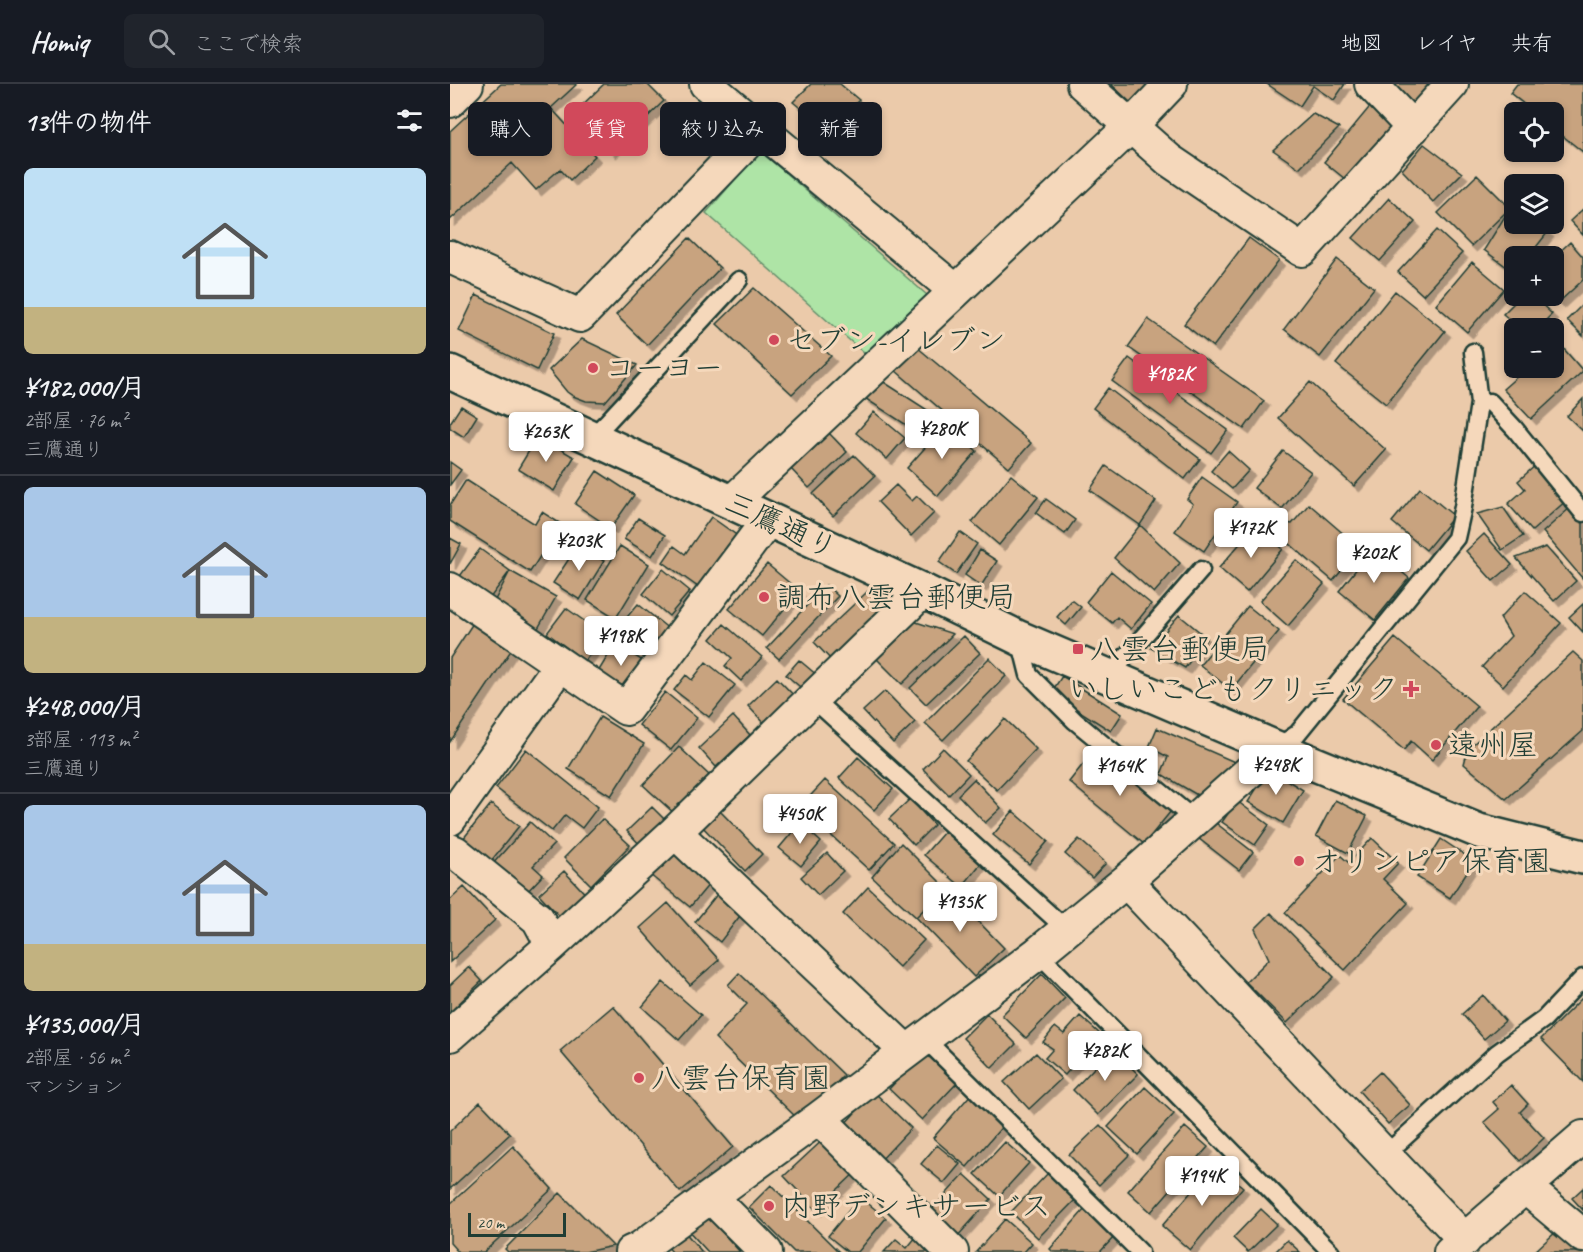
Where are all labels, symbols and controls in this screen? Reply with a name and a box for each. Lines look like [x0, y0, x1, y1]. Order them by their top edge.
search box [124, 14, 544, 68]
text: Homiq [30, 24, 88, 59]
icon: search [145, 25, 178, 58]
text: ここで検索 [193, 30, 303, 58]
text: 地図 [1341, 30, 1383, 56]
text: レイヤ [1416, 30, 1478, 56]
text: 共有 [1511, 30, 1553, 56]
chip: 購入 [468, 102, 552, 156]
chip: 賃貸 [564, 102, 648, 156]
chip: 絞り込み [660, 102, 786, 156]
chip: 新着 [798, 102, 882, 156]
map controls [1504, 102, 1564, 378]
button: locate [1504, 102, 1564, 162]
icon: filters [393, 104, 426, 137]
text: 13件の物件 [24, 106, 151, 139]
button: layers [1504, 174, 1564, 234]
icon: home [171, 207, 279, 315]
button: + [1504, 246, 1564, 306]
button: − [1504, 318, 1564, 378]
place label: セブン-イレブン [786, 321, 1006, 359]
marker: セブン-イレブン [767, 333, 781, 347]
place label: コーヨー [605, 349, 723, 387]
pin: ¥182K [1128, 354, 1212, 405]
marker: コーヨー [586, 361, 600, 375]
text: ¥182K [1147, 361, 1193, 386]
text: ¥182,000/月 [24, 371, 146, 404]
text: 2部屋 · 76 m² [24, 408, 127, 433]
pin: ¥280K [900, 409, 984, 460]
pin: ¥263K [504, 412, 588, 463]
text: ¥280K [919, 416, 965, 441]
text: ¥263K [523, 419, 569, 444]
text: 三鷹通り [24, 437, 104, 462]
street label: 三鷹通り [719, 482, 843, 568]
pin: ¥172K [1209, 508, 1293, 559]
text: ¥172K [1228, 515, 1274, 540]
pin: ¥203K [537, 521, 621, 572]
icon: home [171, 526, 279, 634]
text: ¥203K [556, 528, 602, 553]
pin: ¥202K [1332, 533, 1416, 584]
text: ¥202K [1351, 540, 1397, 565]
place label: 調布八雲台郵便局 [776, 578, 1016, 616]
marker: 調布八雲台郵便局 [757, 590, 771, 604]
pin: ¥198K [579, 616, 663, 667]
text: ¥198K [598, 623, 644, 648]
place label: 八雲台郵便局 [1090, 630, 1270, 668]
marker: 八雲台郵便局 [1071, 642, 1085, 656]
place label: いしいこどもクリニック [1068, 670, 1398, 708]
marker: いしいこどもクリニック [1402, 680, 1420, 698]
text: ¥248,000/月 [24, 690, 146, 723]
place label: 遠州屋 [1448, 726, 1538, 764]
text: 3部屋 · 113 m² [24, 727, 136, 752]
marker: 遠州屋 [1429, 738, 1443, 752]
pin: ¥248K [1234, 745, 1318, 796]
pin: ¥164K [1078, 746, 1162, 797]
text: ¥248K [1253, 752, 1299, 777]
text: ¥164K [1097, 753, 1143, 778]
text: 三鷹通り [24, 756, 104, 781]
pin: ¥450K [758, 794, 842, 845]
text: ¥450K [777, 801, 823, 826]
place label: オリンピア保育園 [1311, 842, 1551, 880]
icon: home [171, 844, 279, 952]
marker: オリンピア保育園 [1292, 854, 1306, 868]
pin: ¥135K [918, 882, 1002, 933]
text: ¥135K [937, 889, 983, 914]
text: ¥135,000/月 [24, 1008, 145, 1041]
pin: ¥282K [1063, 1031, 1147, 1082]
text: ¥282K [1082, 1038, 1128, 1063]
text: 2部屋 · 56 m² [24, 1045, 127, 1070]
place label: 八雲台保育園 [651, 1059, 831, 1097]
marker: 八雲台保育園 [632, 1071, 646, 1085]
text: マンション [24, 1074, 123, 1099]
pin: ¥194K [1160, 1156, 1244, 1207]
text: ¥194K [1179, 1163, 1225, 1188]
place label: 内野デンキサービス [781, 1187, 1051, 1225]
marker: 内野デンキサービス [762, 1199, 776, 1213]
scale bar [468, 1210, 566, 1238]
text: 20 m [477, 1213, 504, 1233]

